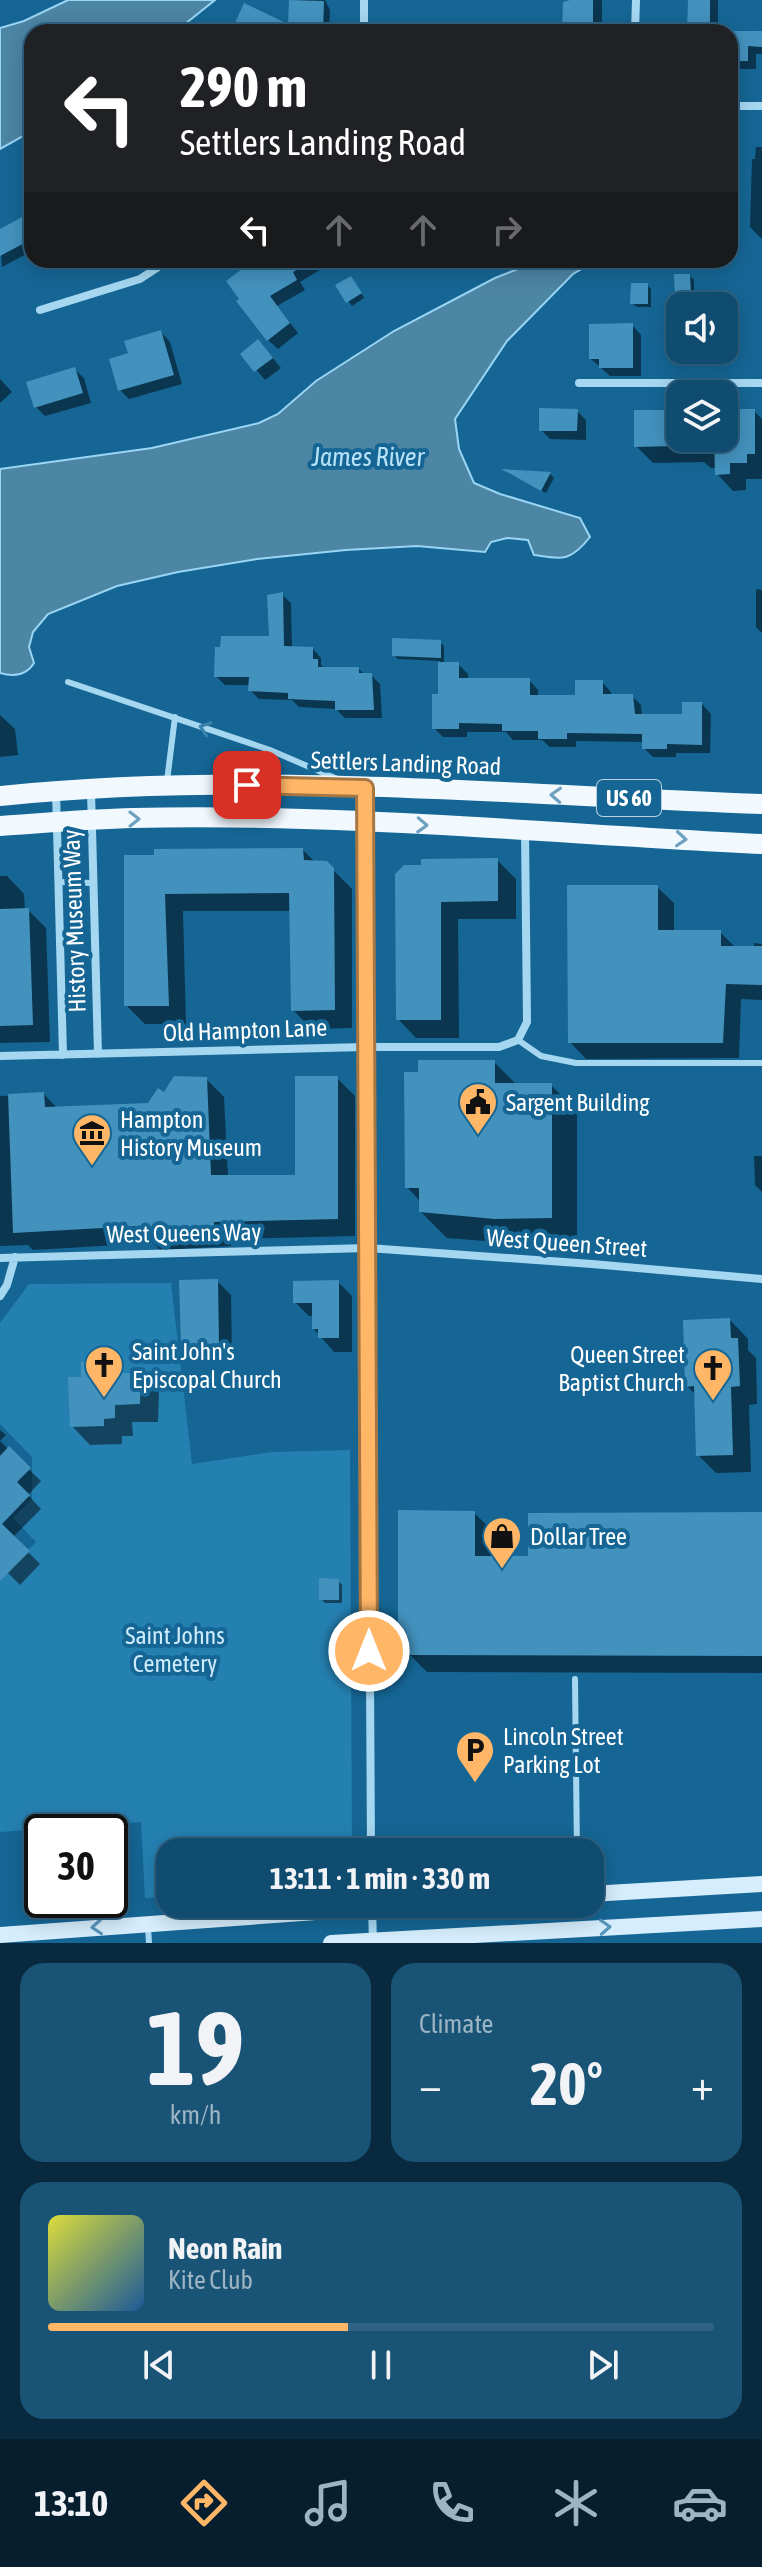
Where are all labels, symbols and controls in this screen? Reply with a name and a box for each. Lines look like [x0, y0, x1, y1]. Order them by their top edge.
text: 290 m [180, 55, 307, 119]
icon: left [48, 56, 152, 160]
text: Settlers Landing Road [180, 121, 466, 163]
icon: left [233, 208, 277, 252]
icon: ahead [317, 208, 361, 252]
icon: ahead [401, 208, 445, 252]
icon: right [485, 208, 529, 252]
map controls [666, 292, 738, 452]
button: sound [666, 292, 738, 364]
button: layers [666, 380, 738, 452]
water label: James River [311, 442, 426, 472]
one-way arrow [199, 721, 213, 737]
street label: Settlers Landing Road [310, 746, 502, 780]
pin [213, 751, 281, 819]
icon: arrive [225, 763, 269, 807]
road number: US 60 [597, 780, 661, 816]
one-way arrow [549, 786, 562, 803]
one-way arrow [128, 810, 141, 827]
one-way arrow [416, 816, 429, 833]
street label: History Museum Way [57, 829, 91, 1013]
one-way arrow [675, 830, 688, 847]
street label: Old Hampton Lane [162, 1014, 328, 1046]
public building icon: Sargent Building [457, 1081, 499, 1136]
place label: Sargent Building [506, 1089, 650, 1116]
place label: Hampton History Museum [120, 1106, 262, 1161]
museum icon: Hampton History Museum [71, 1112, 113, 1167]
street label: West Queens Way [106, 1218, 262, 1248]
street label: West Queen Street [486, 1224, 648, 1262]
place label: Saint John's Episcopal Church [132, 1338, 282, 1393]
place label: Queen Street Baptist Church [558, 1341, 685, 1396]
church icon: Saint John's Episcopal Church [83, 1344, 125, 1399]
church icon: Queen Street Baptist Church [692, 1347, 734, 1402]
shop icon: Dollar Tree [481, 1515, 523, 1570]
place label: Dollar Tree [530, 1523, 627, 1550]
position arrow [327, 1609, 411, 1693]
park label: Saint Johns Cemetery [125, 1622, 225, 1677]
place label: Lincoln Street Parking Lot [503, 1723, 624, 1778]
parking icon: Lincoln Street Parking Lot [454, 1729, 496, 1784]
speed limit sign: 30 [24, 1814, 128, 1918]
text: 13:11 · 1 min · 330 m [270, 1861, 490, 1895]
one-way arrow [90, 1918, 103, 1935]
one-way arrow [599, 1919, 612, 1936]
text: 19 [147, 1988, 244, 2107]
text: Climate [419, 2009, 493, 2039]
text: 20° [530, 2049, 603, 2118]
text: − [419, 2059, 442, 2109]
text: + [691, 2059, 714, 2109]
text: km/h [170, 2100, 221, 2130]
text: Neon Rain [168, 2231, 282, 2265]
text: Kite Club [168, 2265, 253, 2295]
icon: previous [137, 2343, 181, 2387]
icon: pause [359, 2343, 403, 2387]
icon: next [581, 2343, 625, 2387]
icon: directions [176, 2475, 232, 2531]
icon: music [300, 2475, 356, 2531]
icon: phone [424, 2475, 480, 2531]
icon: climate [548, 2475, 604, 2531]
icon: car [672, 2475, 728, 2531]
text: 13:10 [34, 2482, 108, 2524]

